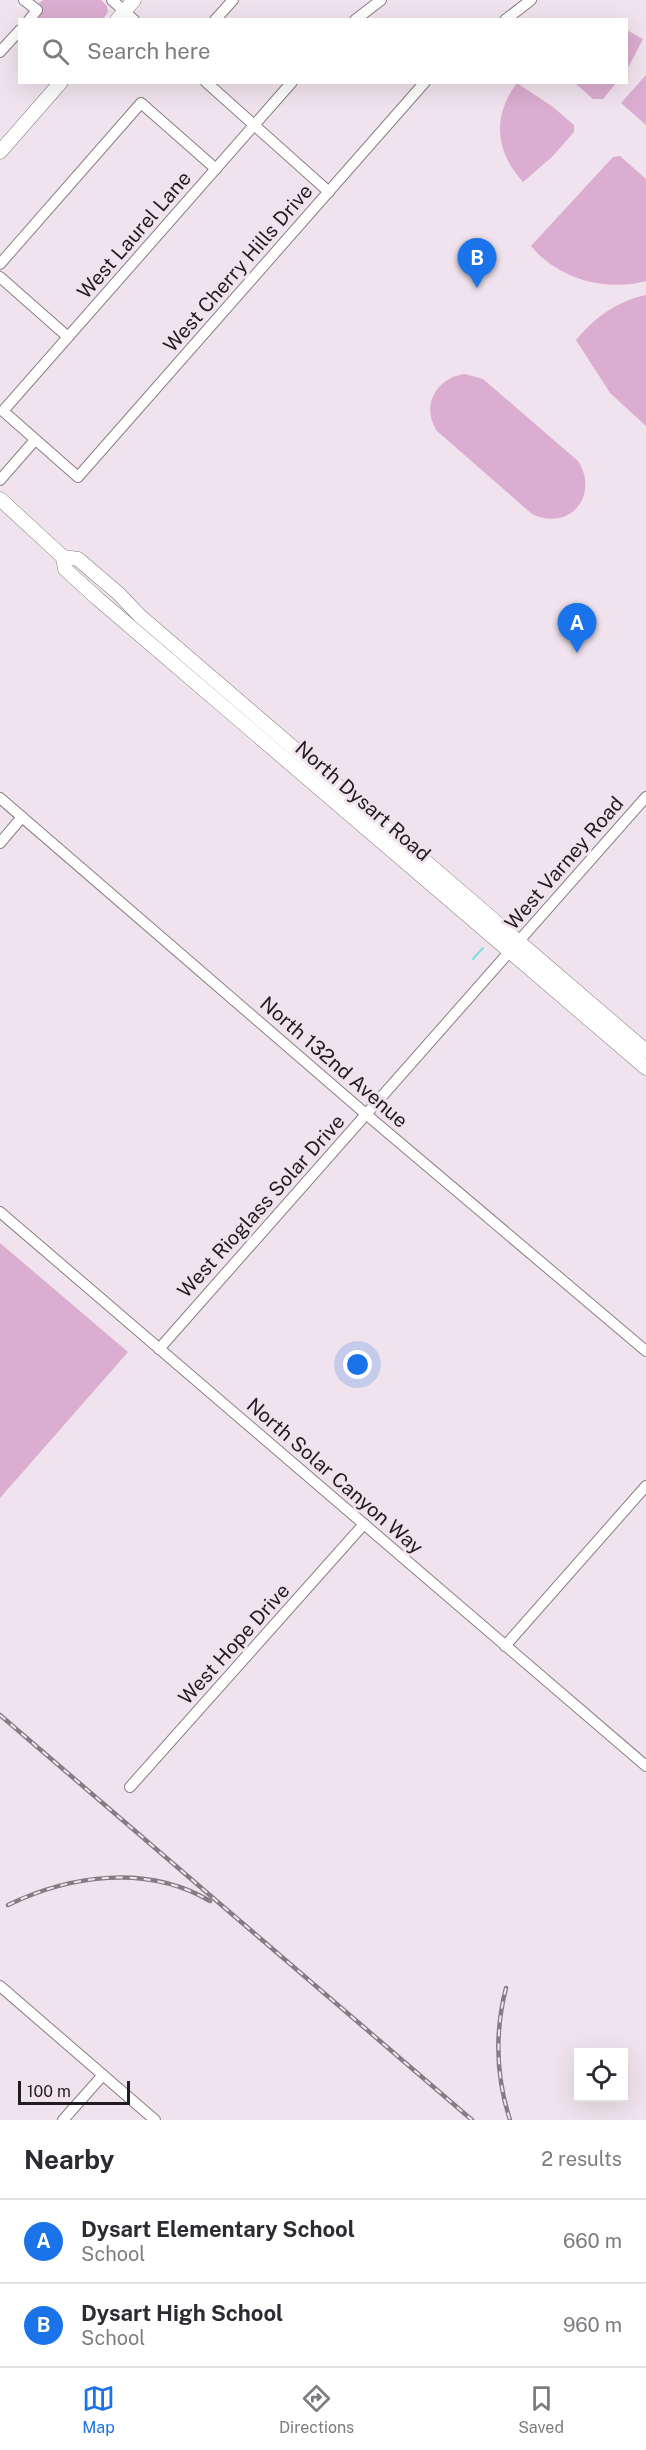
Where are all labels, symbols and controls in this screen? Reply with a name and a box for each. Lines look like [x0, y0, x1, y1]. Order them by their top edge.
search box [18, 18, 628, 84]
icon: search [39, 35, 72, 68]
text: Search here [87, 38, 211, 64]
street label: West Laurel Lane [72, 166, 196, 304]
street label: West Cherry Hills Drive [159, 179, 317, 357]
pin: B [458, 238, 496, 288]
pin: A [558, 604, 596, 653]
street label: North Dysart Road [291, 736, 435, 866]
street label: West Varney Road [500, 792, 628, 934]
street label: North 132nd Avenue [255, 991, 413, 1133]
street label: West Rioglass Solar Drive [172, 1109, 350, 1303]
your location [343, 1350, 372, 1379]
street label: North Solar Canyon Way [242, 1393, 428, 1559]
street label: West Hope Drive [173, 1579, 295, 1709]
map controls [574, 2048, 628, 2102]
button: locate [574, 2048, 628, 2102]
scale bar [18, 2078, 130, 2106]
text: 100 m [27, 2082, 71, 2101]
text: Nearby [24, 2144, 114, 2175]
text: 2 results [541, 2147, 622, 2171]
text: Dysart Elementary School [81, 2216, 355, 2242]
text: A [36, 2229, 51, 2253]
text: 660 m [563, 2229, 622, 2253]
text: School [81, 2242, 145, 2266]
text: Dysart High School [81, 2300, 283, 2326]
text: B [37, 2313, 50, 2337]
text: 960 m [563, 2313, 622, 2337]
text: School [81, 2326, 145, 2350]
tab: Map [82, 2382, 115, 2437]
tab: Directions [279, 2382, 354, 2437]
tab: Saved [518, 2382, 564, 2437]

